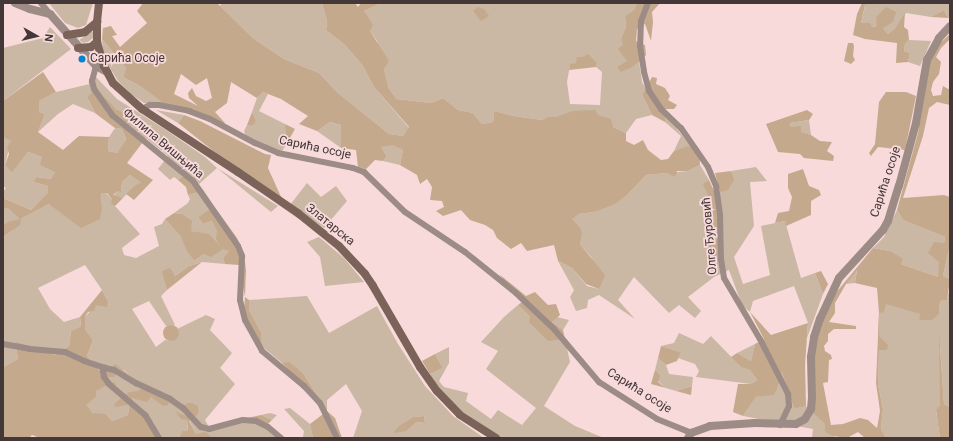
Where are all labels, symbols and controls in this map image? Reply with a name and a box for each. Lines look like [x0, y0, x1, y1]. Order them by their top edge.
north arrow [16, 16, 56, 56]
text: N [41, 33, 55, 42]
place label: Сарића Осоје [90, 52, 165, 66]
marker: Сарића Осоје [77, 54, 87, 64]
street label: Филипа Вишњића [120, 106, 206, 182]
street label: Сарића осоје [278, 133, 352, 163]
street label: Сарића осоје [868, 145, 904, 219]
street label: Олге Ђуровић [699, 196, 721, 276]
street label: Златарска [303, 201, 357, 249]
street label: Сарића осоје [604, 365, 674, 417]

